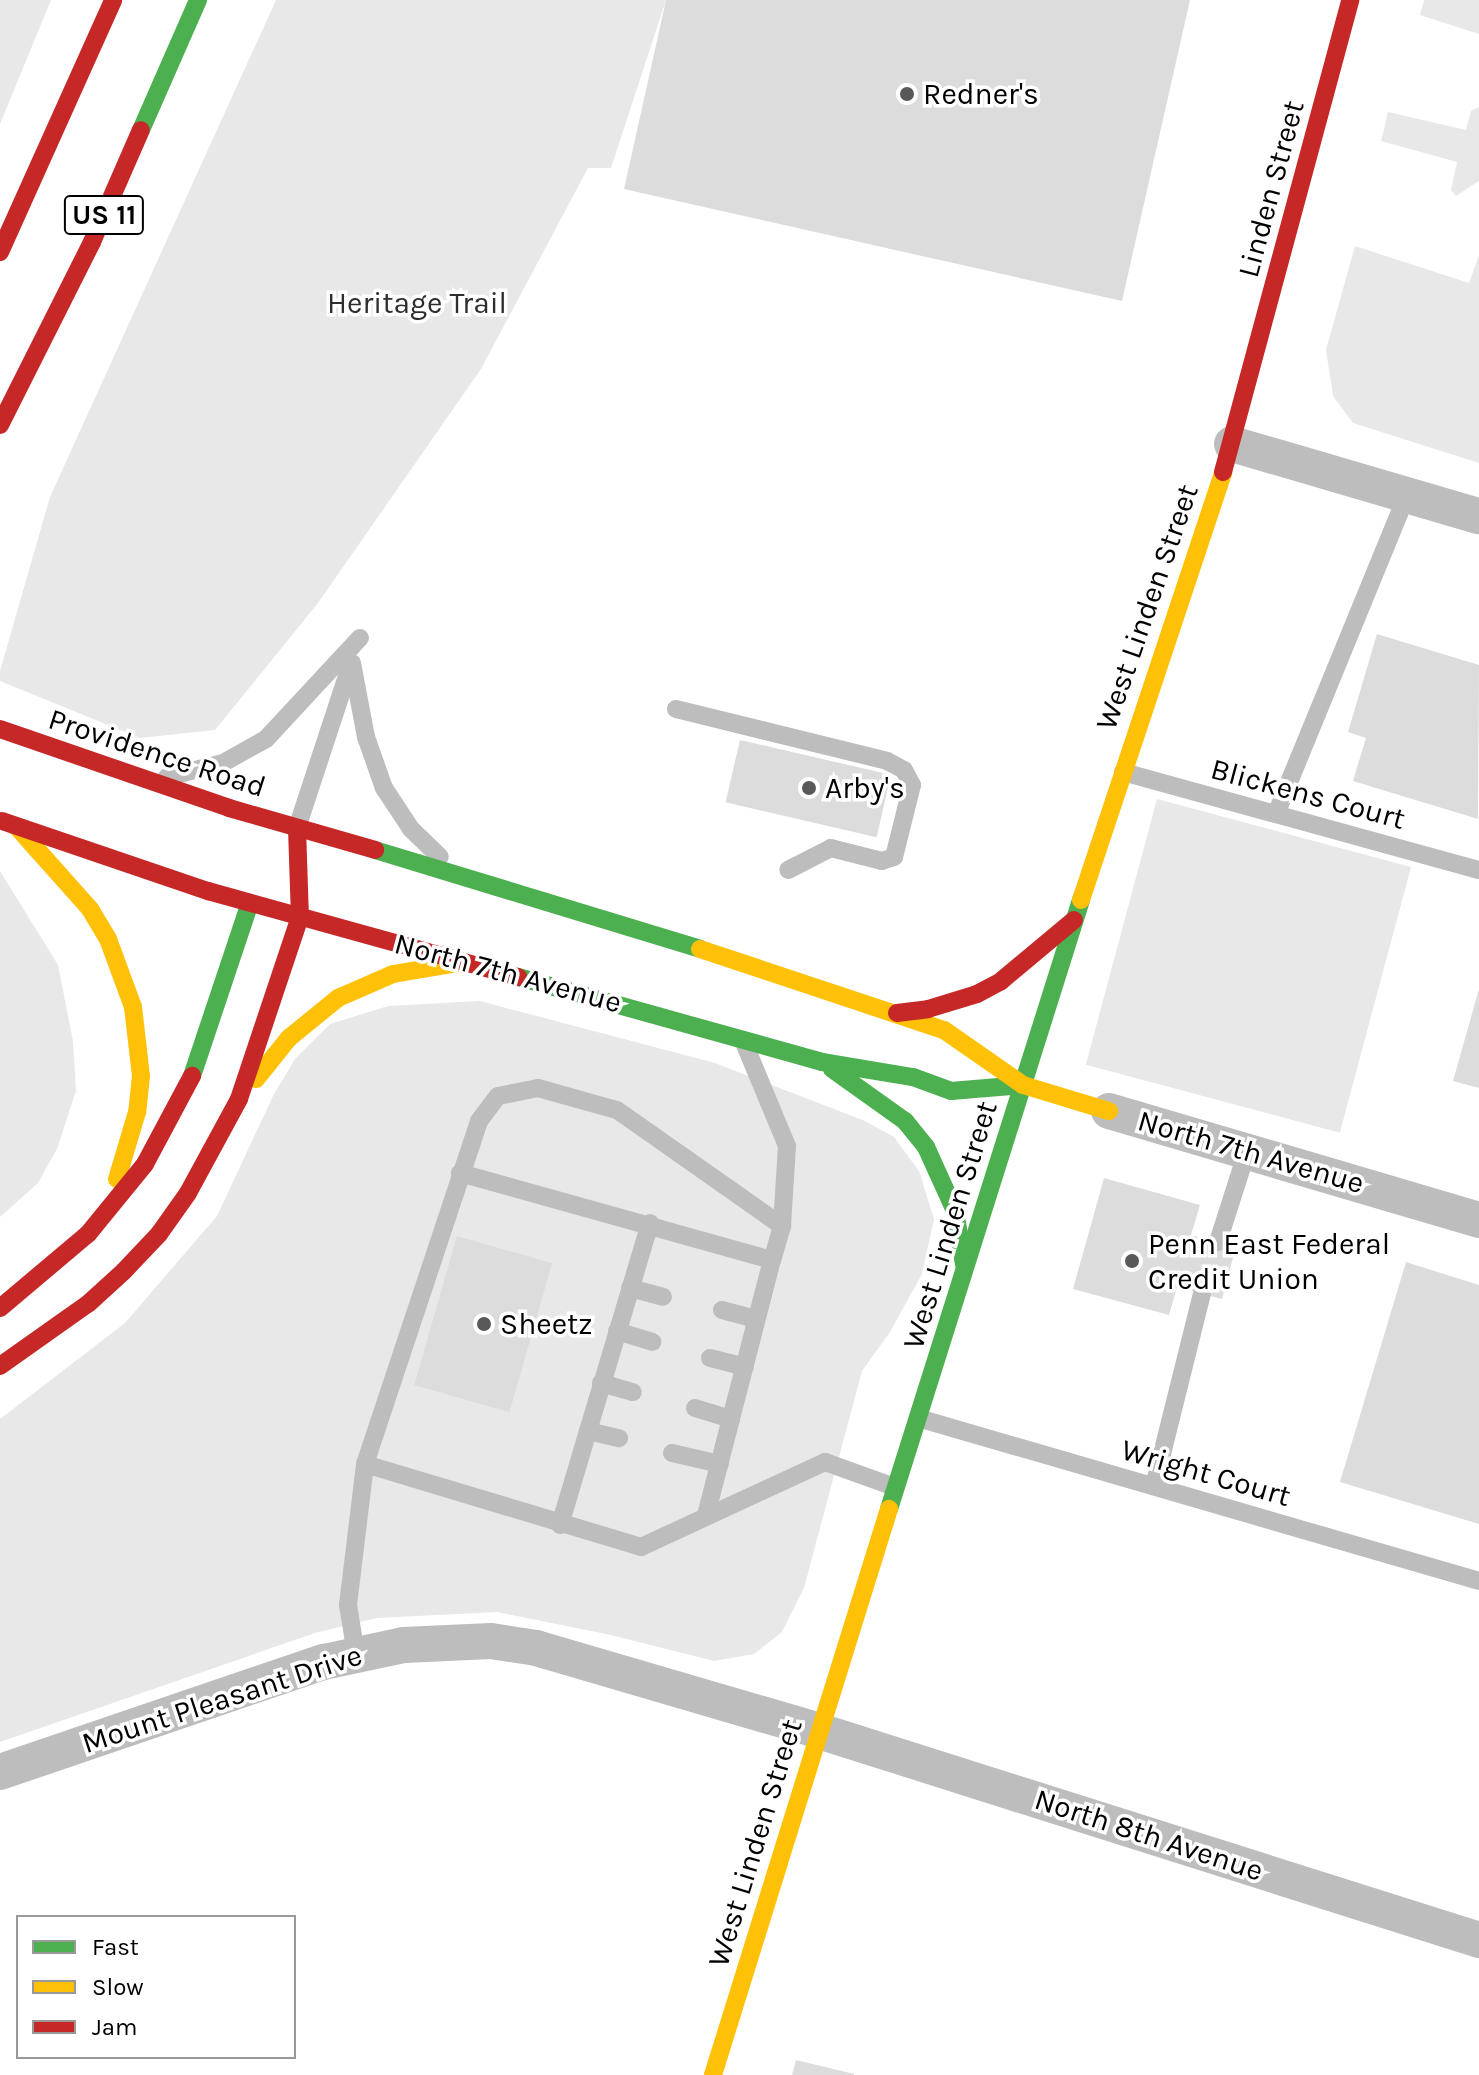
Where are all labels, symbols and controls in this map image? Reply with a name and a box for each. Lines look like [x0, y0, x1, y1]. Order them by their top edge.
place label: Redner's [923, 76, 1039, 112]
marker: Redner's [898, 85, 916, 103]
street label: Linden Street [1230, 97, 1312, 281]
road number: US 11 [62, 191, 146, 239]
park label: Heritage Trail [327, 285, 507, 321]
street label: West Linden Street [1088, 480, 1206, 734]
street label: Providence Road [44, 701, 270, 805]
street label: Blickens Court [1207, 751, 1409, 837]
place label: Arby's [825, 770, 905, 806]
marker: Arby's [800, 779, 818, 797]
street label: North 7th Avenue [391, 925, 625, 1021]
street label: West Linden Street [895, 1097, 1005, 1353]
street label: North 7th Avenue [1134, 1103, 1368, 1201]
place label: Penn East Federal Credit Union [1148, 1226, 1390, 1296]
marker: Penn East Federal Credit Union [1123, 1252, 1141, 1270]
place label: Sheetz [500, 1306, 593, 1342]
marker: Sheetz [475, 1315, 493, 1333]
street label: Wright Court [1117, 1432, 1295, 1514]
street label: Mount Pleasant Drive [77, 1637, 367, 1761]
street label: West Linden Street [700, 1715, 810, 1971]
street label: North 8th Avenue [1030, 1781, 1268, 1889]
legend [16, 1915, 296, 2059]
text: Fast [92, 1933, 139, 1961]
text: Slow [92, 1973, 144, 2001]
text: Jam [92, 2013, 137, 2041]

